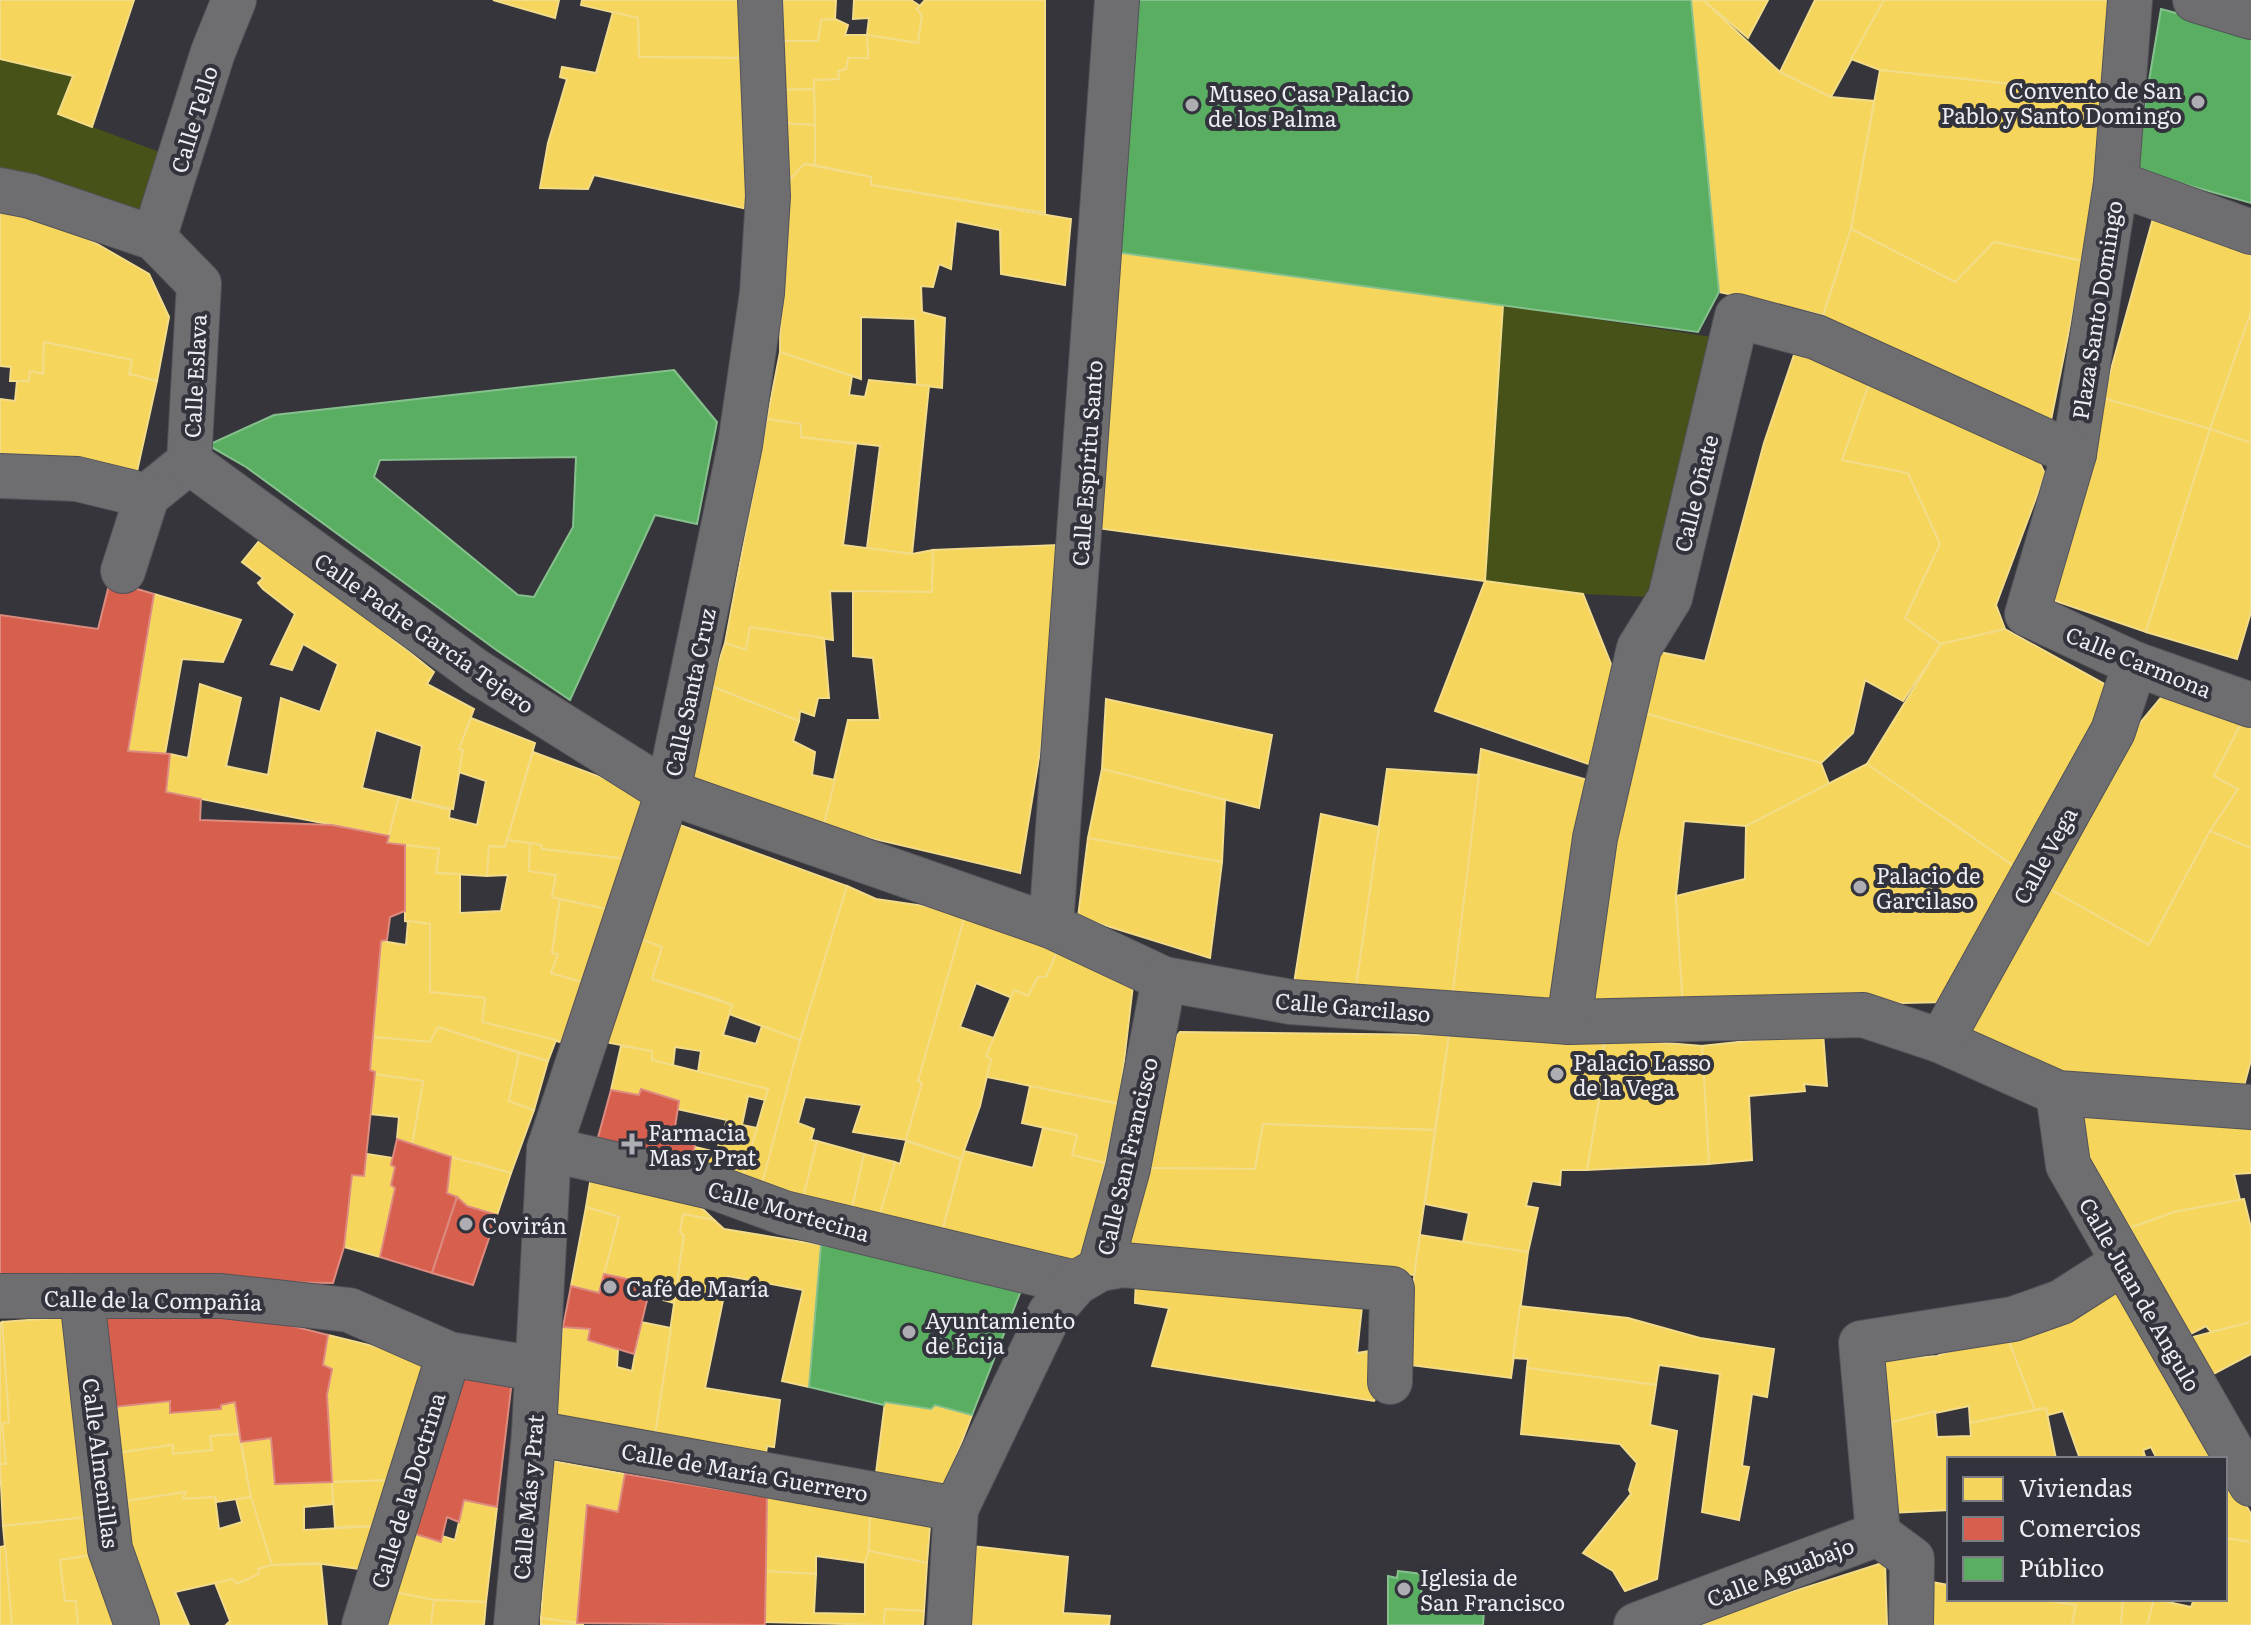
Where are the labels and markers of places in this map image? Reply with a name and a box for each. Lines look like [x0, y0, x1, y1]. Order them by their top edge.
place label: Convento de San Pablo y Santo Domingo [1941, 73, 2182, 131]
place label: Museo Casa Palacio de los Palma [1208, 76, 1410, 134]
marker: Convento de San Pablo y Santo Domingo [2189, 93, 2207, 111]
marker: Museo Casa Palacio de los Palma [1183, 96, 1201, 114]
place label: Palacio de Garcilaso [1876, 858, 1980, 916]
marker: Palacio de Garcilaso [1851, 878, 1869, 896]
place label: Palacio Lasso de la Vega [1573, 1045, 1711, 1103]
marker: Palacio Lasso de la Vega [1548, 1065, 1566, 1083]
place label: Farmacia Mas y Prat [648, 1115, 757, 1173]
marker: Farmacia Mas y Prat [623, 1135, 641, 1153]
place label: Covirán [482, 1208, 567, 1241]
marker: Covirán [457, 1215, 475, 1233]
place label: Café de María [626, 1271, 769, 1304]
marker: Café de María [601, 1278, 619, 1296]
place label: Ayuntamiento de Écija [925, 1303, 1075, 1361]
marker: Ayuntamiento de Écija [900, 1323, 918, 1341]
place label: Iglesia de San Francisco [1420, 1560, 1565, 1618]
marker: Iglesia de San Francisco [1395, 1580, 1413, 1598]

